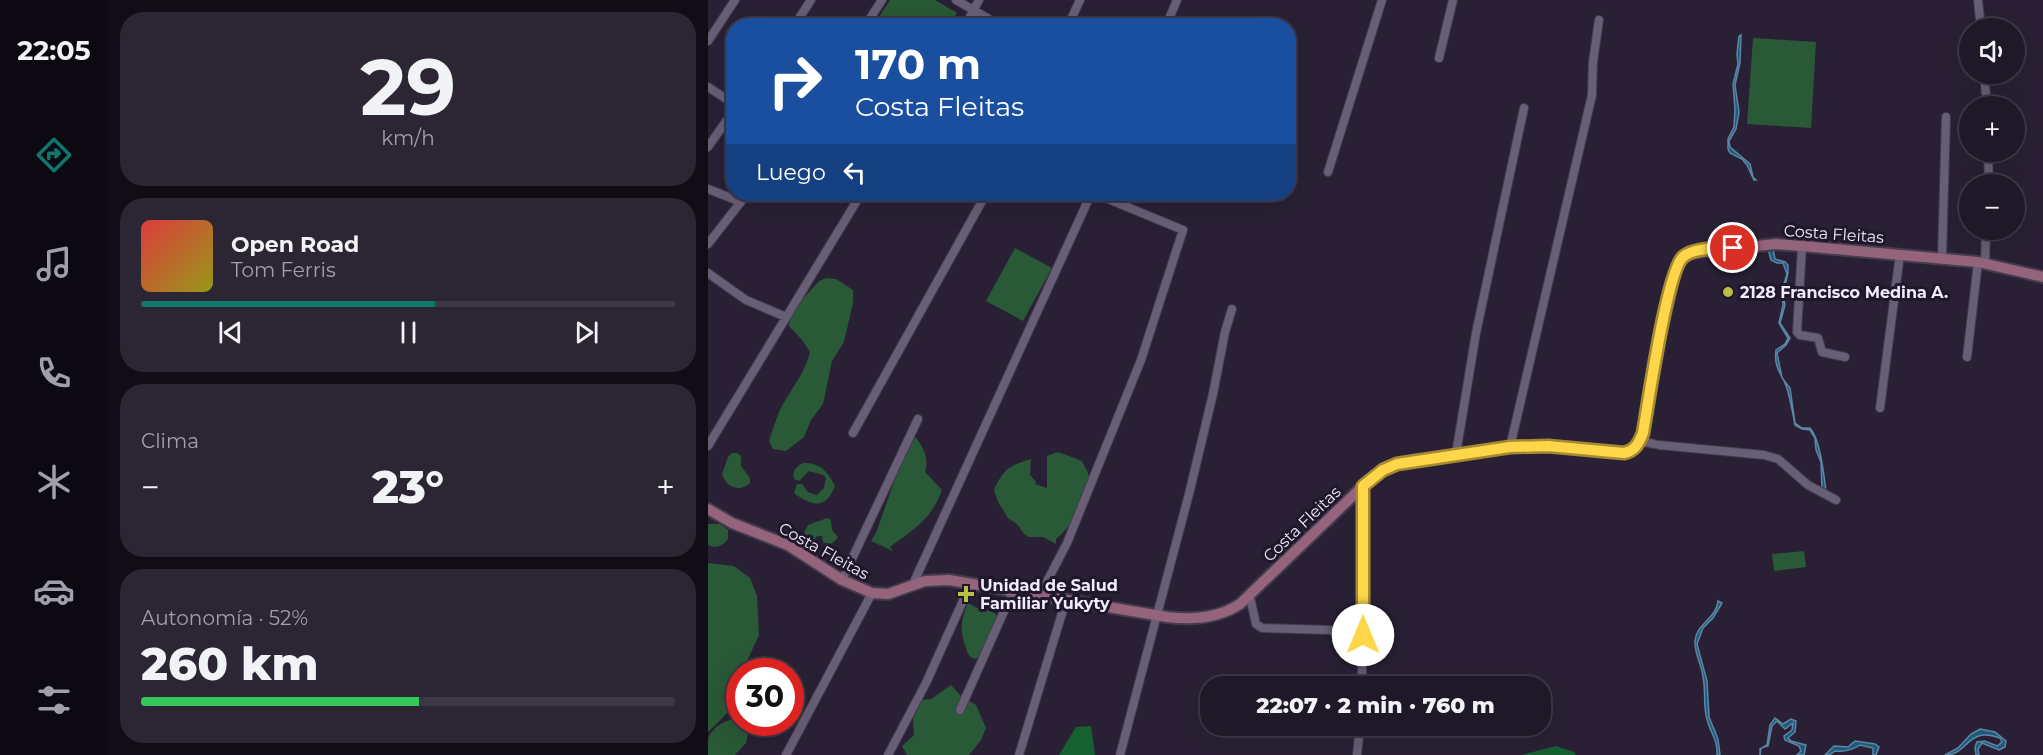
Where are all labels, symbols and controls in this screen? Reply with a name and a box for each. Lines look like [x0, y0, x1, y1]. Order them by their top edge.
map controls [1959, 18, 2025, 240]
button: sound [1959, 18, 2025, 84]
text: 22:05 [17, 34, 91, 67]
text: 170 m [855, 38, 981, 90]
text: 29 [360, 39, 456, 135]
icon: right [756, 42, 834, 120]
text: Costa Fleitas [855, 90, 1024, 123]
button: + [1959, 96, 2025, 162]
text: km/h [381, 126, 435, 150]
icon: directions [33, 134, 75, 176]
icon: left [838, 156, 871, 189]
text: Luego [756, 159, 826, 186]
button: − [1959, 174, 2025, 240]
street label: Costa Fleitas [1783, 221, 1885, 247]
pin [1707, 222, 1758, 273]
text: Open Road [231, 231, 359, 258]
icon: arrive [1716, 231, 1749, 264]
icon: music [33, 243, 75, 285]
text: Tom Ferris [231, 258, 336, 282]
place label: 2128 Francisco Medina A. [1740, 283, 1948, 302]
marker: 2128 Francisco Medina A. [1721, 285, 1735, 299]
icon: previous [214, 316, 247, 349]
icon: pause [392, 316, 425, 349]
icon: next [570, 316, 603, 349]
icon: phone [33, 352, 75, 394]
text: Clima [141, 429, 199, 453]
text: 23° [372, 459, 444, 514]
icon: climate [33, 461, 75, 503]
text: − [141, 467, 160, 507]
text: + [656, 467, 675, 507]
street label: Costa Fleitas [1259, 482, 1345, 566]
street label: Costa Fleitas [776, 518, 873, 584]
icon: car [33, 570, 75, 612]
place label: Unidad de Salud Familiar Yukyty [980, 576, 1118, 613]
marker: Unidad de Salud Familiar Yukyty [957, 585, 975, 603]
position arrow [1331, 603, 1395, 667]
text: Autonomía · 52% [141, 606, 308, 630]
text: 260 km [141, 636, 319, 691]
speed limit sign: 30 [726, 658, 804, 736]
icon: filters [33, 679, 75, 721]
text: 22:07 · 2 min · 760 m [1256, 692, 1495, 719]

